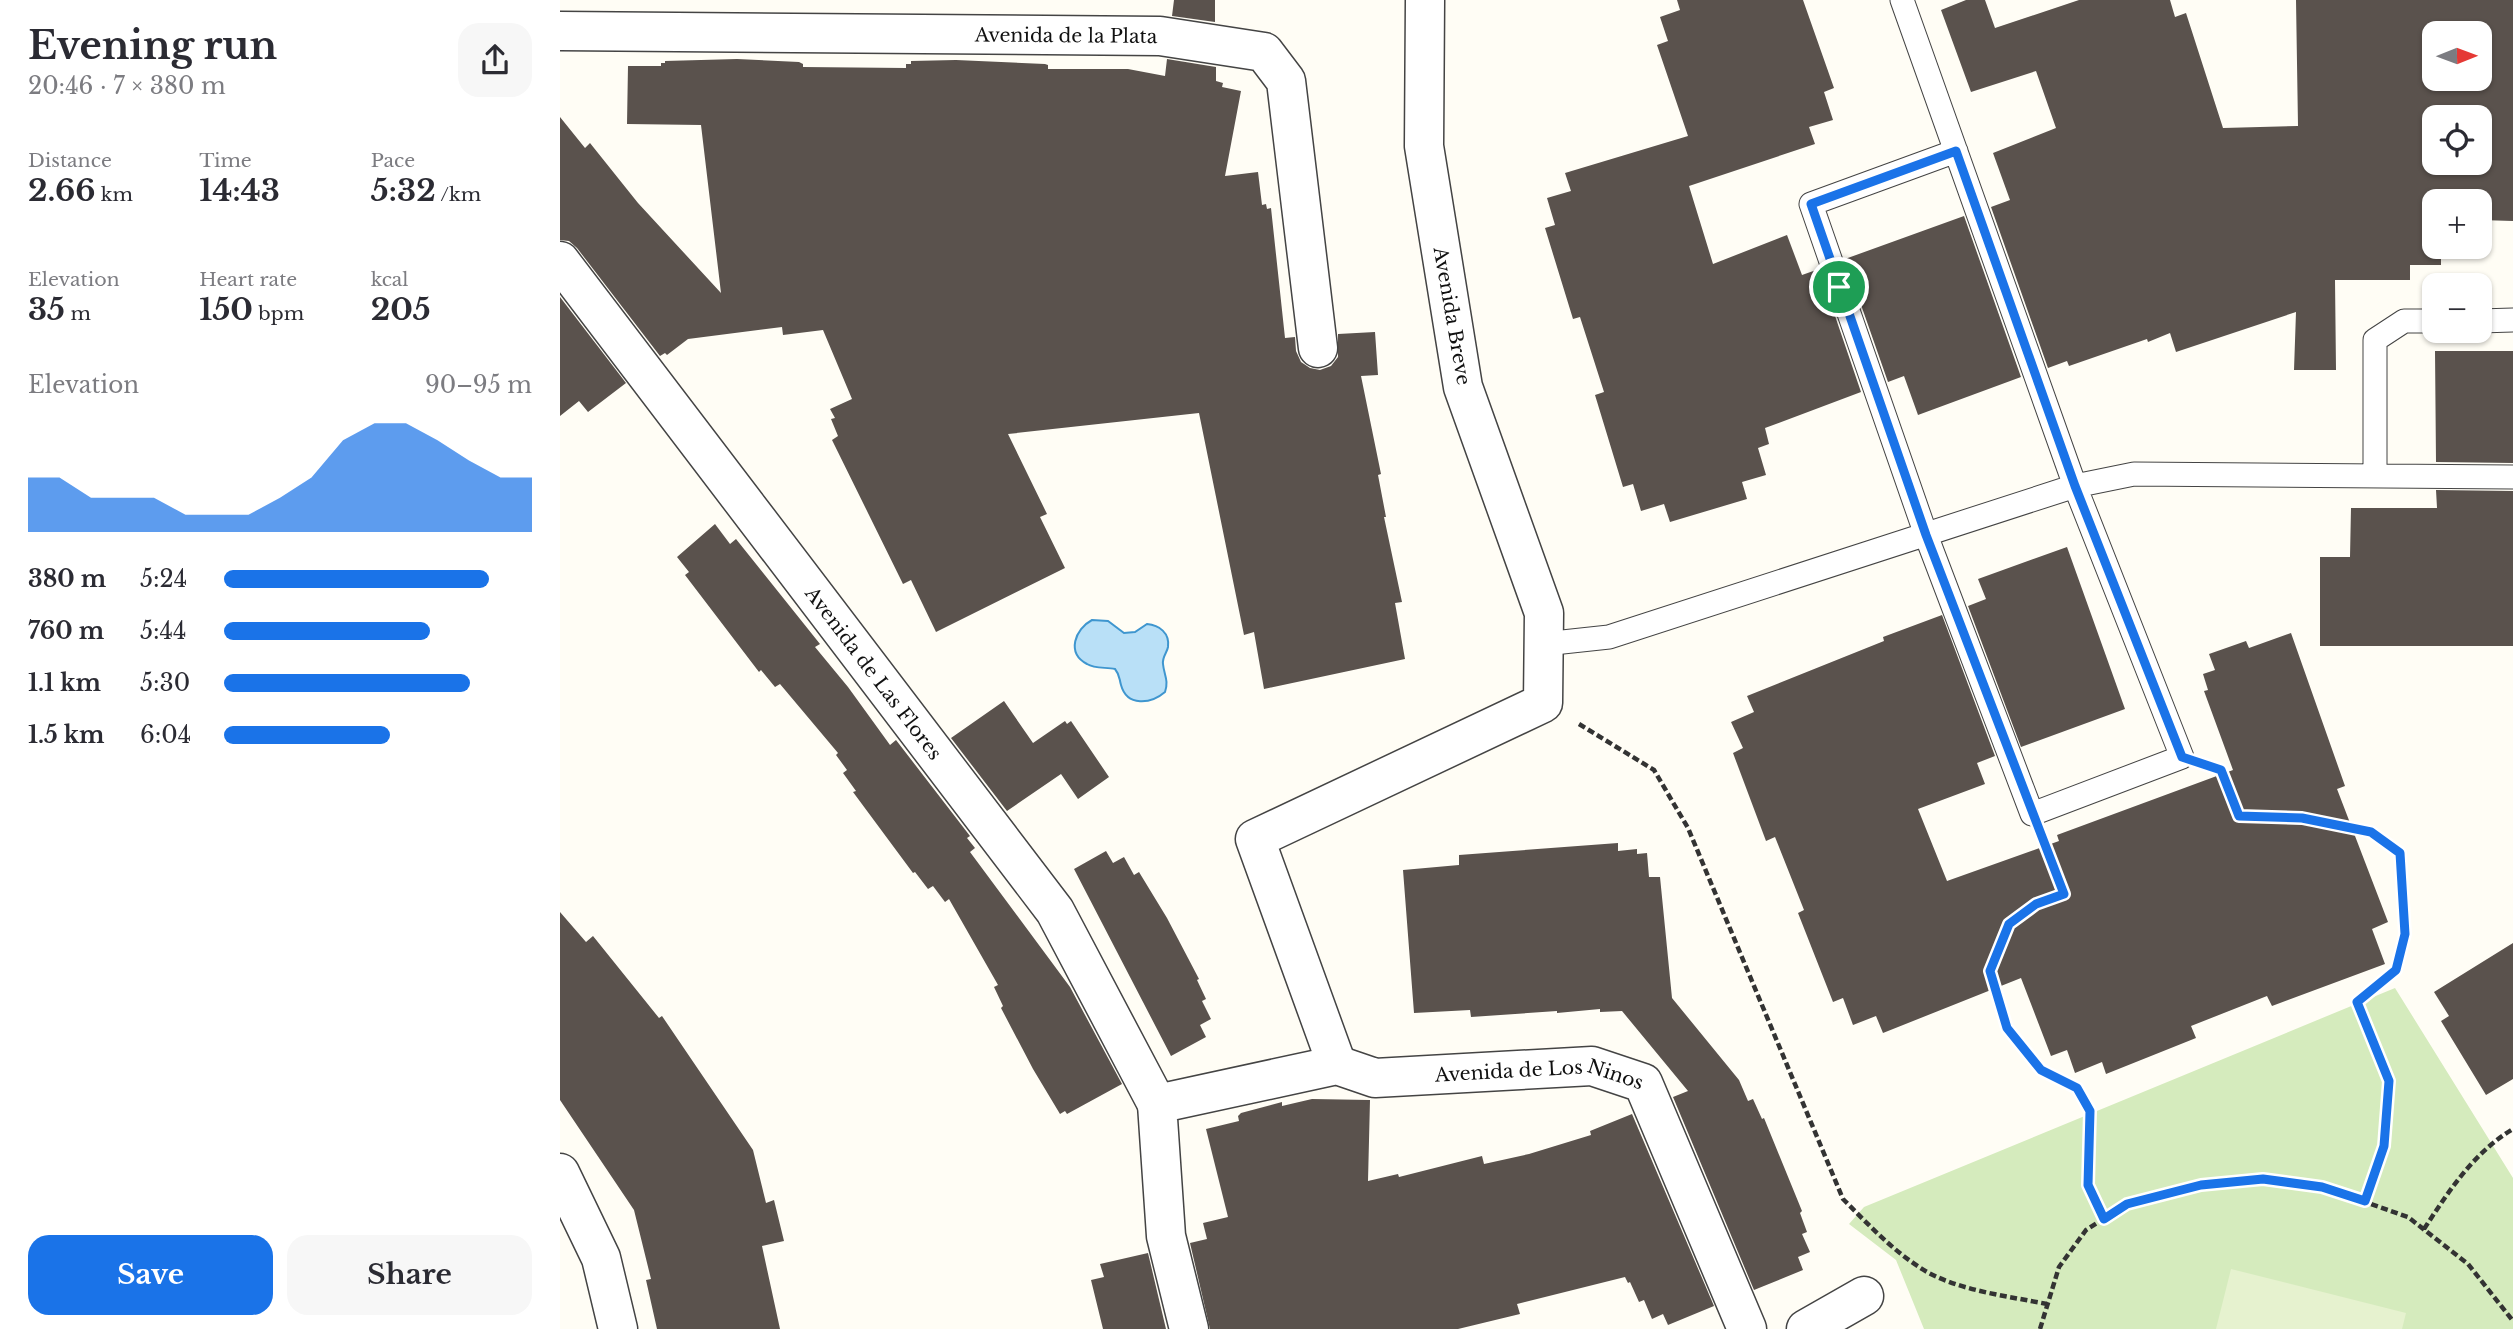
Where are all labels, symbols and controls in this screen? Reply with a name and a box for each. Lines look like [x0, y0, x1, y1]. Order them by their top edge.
north arrow [2422, 21, 2492, 91]
map controls [2422, 21, 2492, 343]
text: Evening run [28, 22, 277, 69]
button: share [458, 23, 532, 97]
street label: Avenida de la Plata [974, 23, 1158, 47]
text: 20:46 · 7 × 380 m [28, 72, 226, 100]
button: locate [2422, 105, 2492, 175]
text: Distance [28, 149, 112, 172]
text: Time [199, 149, 252, 172]
text: Pace [371, 149, 415, 172]
text: 2.66 [28, 172, 95, 209]
text: 14:43 [199, 172, 280, 209]
text: 5:32 [371, 172, 436, 209]
text: km [95, 183, 133, 206]
text: /km [436, 183, 481, 206]
button: + [2422, 189, 2492, 259]
street label: Avenida Breve [1428, 244, 1475, 387]
pin [1809, 257, 1869, 317]
text: Elevation [28, 268, 120, 291]
text: Heart rate [199, 268, 297, 291]
text: kcal [371, 268, 409, 291]
icon: arrive [1820, 268, 1858, 306]
button: − [2422, 273, 2492, 343]
text: 35 [28, 291, 65, 328]
text: 150 [199, 291, 253, 328]
text: 205 [371, 291, 431, 328]
text: m [65, 302, 91, 325]
text: bpm [253, 302, 304, 325]
text: Elevation [28, 371, 139, 399]
text: 90–95 m [425, 371, 532, 399]
text: 380 m [28, 565, 106, 593]
text: 5:24 [140, 565, 187, 593]
street label: Avenida de Las Flores [800, 581, 947, 764]
text: 760 m [28, 617, 104, 645]
text: 5:44 [140, 617, 187, 645]
text: 1.1 km [28, 669, 101, 697]
text: 5:30 [140, 669, 190, 697]
text: 1.5 km [28, 721, 105, 749]
text: 6:04 [140, 721, 191, 749]
street label: Avenida de Los Ninos [1433, 1054, 1647, 1094]
button: Save [28, 1235, 273, 1315]
button: Share [287, 1235, 532, 1315]

